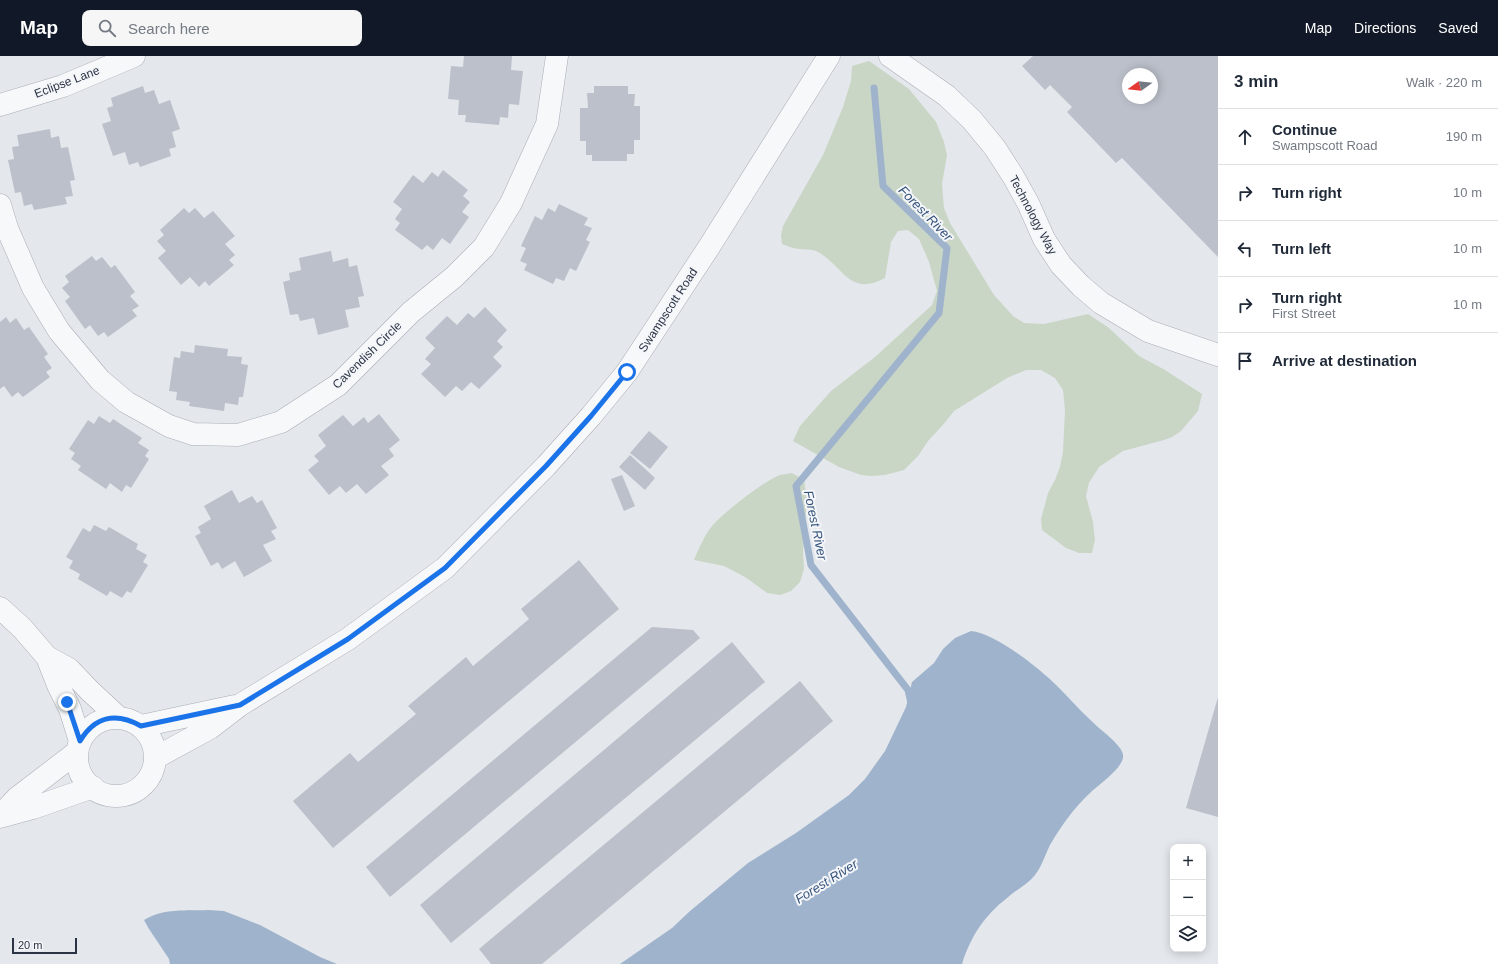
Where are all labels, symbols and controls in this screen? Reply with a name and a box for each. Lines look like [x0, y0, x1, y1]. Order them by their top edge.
search box [82, 10, 362, 46]
text: Map [20, 17, 58, 38]
icon: search [96, 17, 118, 39]
text: Search here [128, 20, 210, 37]
text: Map [1305, 20, 1332, 36]
text: Directions [1354, 20, 1416, 36]
text: Saved [1438, 20, 1478, 36]
street label: Eclipse Lane [32, 63, 102, 101]
north arrow [1122, 68, 1158, 104]
text: 3 min [1234, 72, 1278, 91]
text: Walk · 220 m [1406, 75, 1482, 90]
text: Continue [1272, 121, 1337, 138]
icon: ahead [1234, 126, 1256, 148]
text: 190 m [1446, 129, 1482, 144]
text: Swampscott Road [1272, 138, 1378, 153]
street label: Technology Way [1006, 173, 1060, 257]
icon: right [1234, 182, 1256, 204]
water label: Forest River [896, 183, 956, 244]
text: Turn right [1272, 184, 1342, 201]
text: 10 m [1453, 185, 1482, 200]
icon: left [1234, 238, 1256, 260]
text: Turn left [1272, 240, 1331, 257]
text: 10 m [1453, 241, 1482, 256]
street label: Swampscott Road [636, 265, 700, 355]
text: Turn right [1272, 289, 1342, 306]
icon: right [1234, 294, 1256, 316]
text: 10 m [1453, 297, 1482, 312]
text: First Street [1272, 306, 1336, 321]
street label: Cavendish Circle [330, 318, 405, 392]
icon: arrive [1234, 350, 1256, 372]
text: Arrive at destination [1272, 352, 1417, 369]
route start [618, 363, 636, 381]
water label: Forest River [801, 489, 830, 562]
route end [58, 693, 76, 711]
map controls [1170, 844, 1206, 952]
button: + [1170, 844, 1206, 880]
water label: Forest River [792, 856, 861, 907]
button: − [1170, 880, 1206, 916]
button: layers [1170, 916, 1206, 952]
scale bar [12, 936, 77, 955]
text: 20 m [18, 939, 42, 951]

